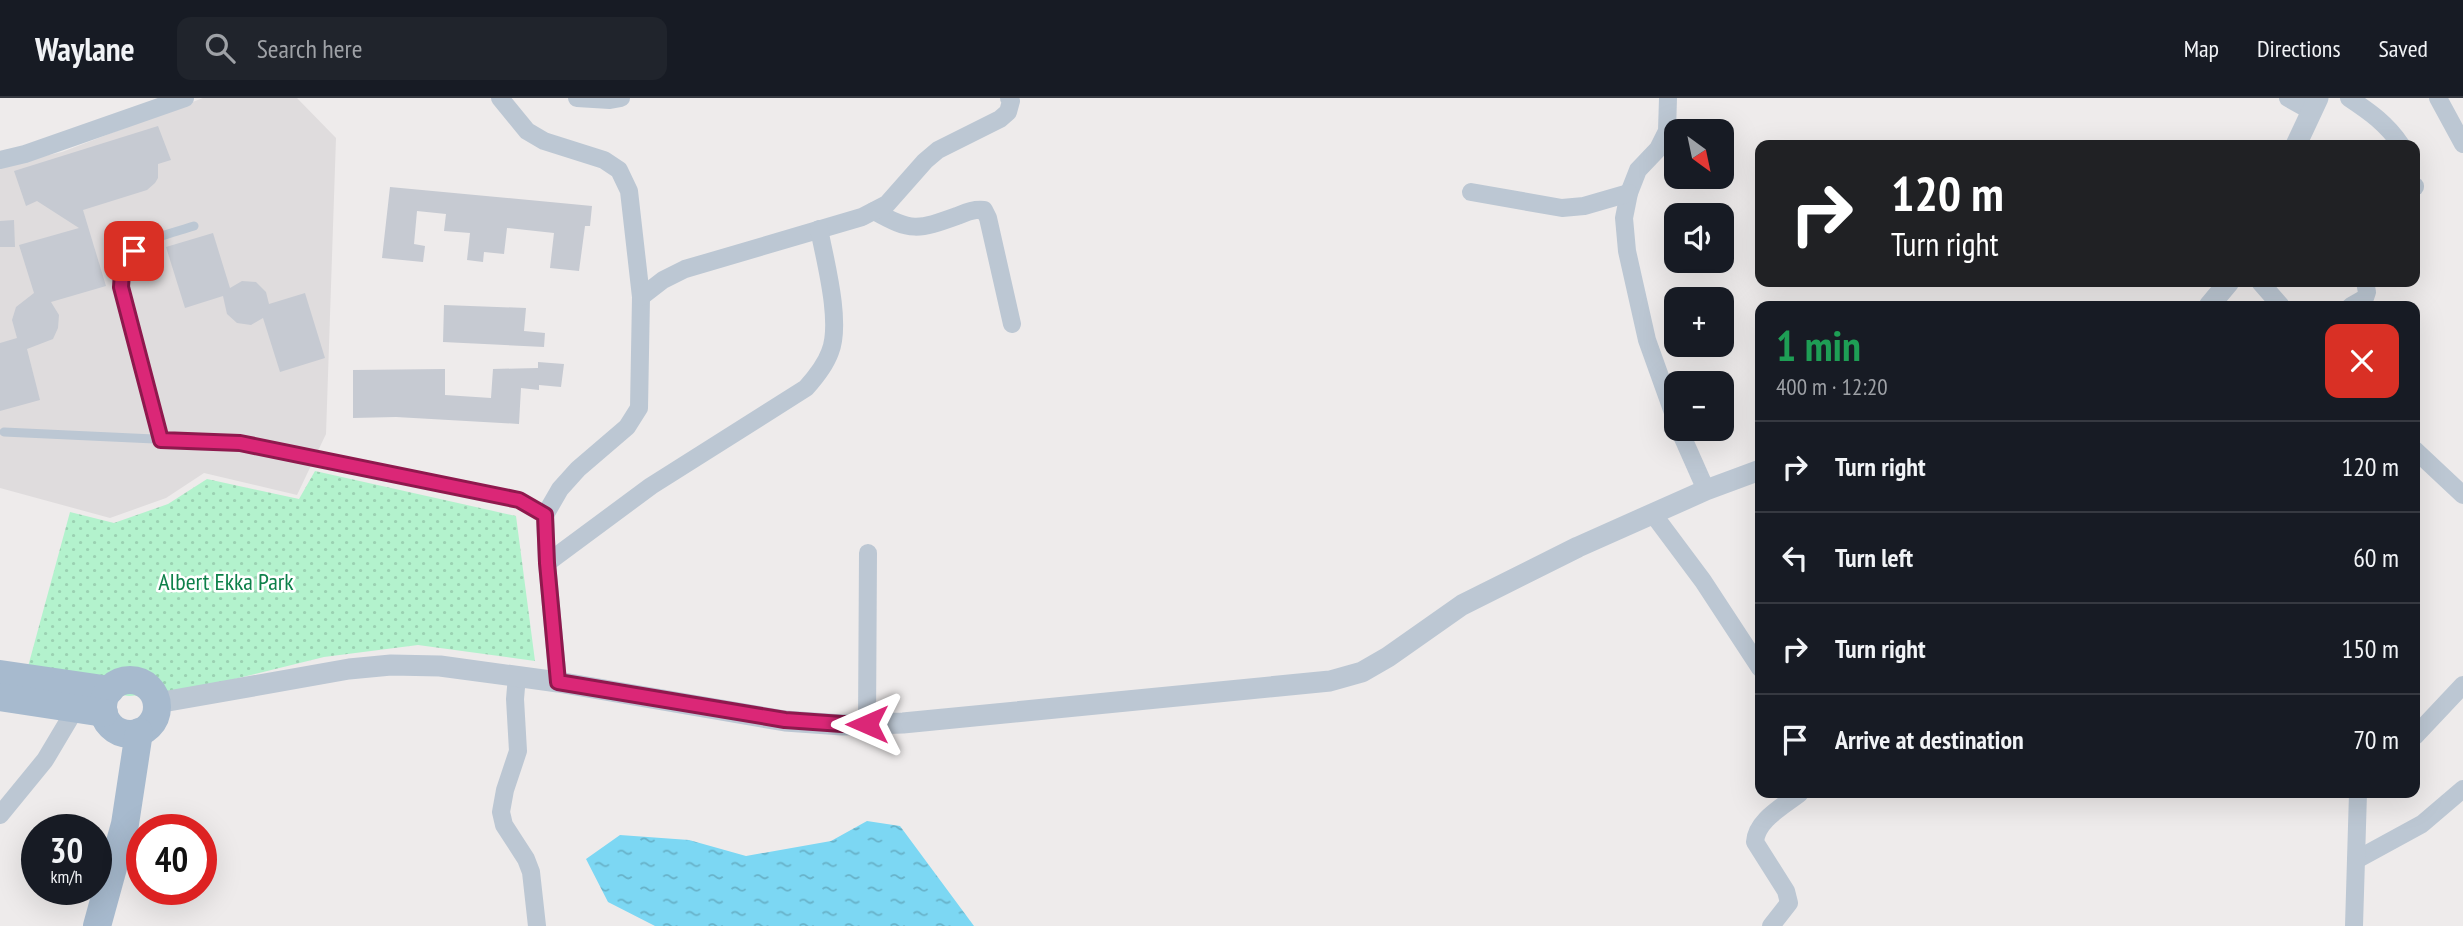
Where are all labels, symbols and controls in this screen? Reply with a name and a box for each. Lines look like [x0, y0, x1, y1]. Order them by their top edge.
search box [177, 17, 667, 80]
text: Waylane [35, 27, 135, 70]
icon: search [201, 29, 239, 67]
text: Search here [257, 32, 362, 65]
text: Map [2184, 33, 2219, 64]
text: Directions [2257, 33, 2341, 64]
text: Saved [2379, 33, 2428, 64]
north arrow [1664, 119, 1734, 189]
map controls [1664, 119, 1734, 441]
text: 120 m [1891, 161, 2004, 225]
icon: right [1776, 168, 1867, 259]
button: sound [1664, 203, 1734, 273]
pin [104, 221, 164, 281]
text: Turn right [1891, 223, 1999, 265]
icon: arrive [115, 232, 153, 270]
button: + [1664, 287, 1734, 357]
text: 1 min [1776, 318, 1861, 373]
button: close [2325, 324, 2399, 398]
button: − [1664, 371, 1734, 441]
text: 400 m · 12:20 [1776, 372, 1888, 401]
icon: right [1776, 448, 1814, 486]
text: Turn right [1835, 450, 1926, 483]
text: 120 m [2341, 450, 2399, 483]
icon: left [1776, 539, 1814, 577]
text: Turn left [1835, 541, 1913, 574]
text: 60 m [2353, 541, 2399, 574]
park label: Albert Ekka Park [158, 566, 294, 597]
icon: right [1776, 630, 1814, 668]
text: Turn right [1835, 632, 1926, 665]
text: 150 m [2341, 632, 2399, 665]
position arrow [830, 687, 904, 761]
icon: arrive [1776, 721, 1814, 759]
text: Arrive at destination [1835, 723, 2024, 756]
text: 70 m [2353, 723, 2399, 756]
speed limit sign: 40 [126, 814, 217, 905]
text: 30 [50, 827, 83, 873]
text: km/h [51, 865, 82, 888]

